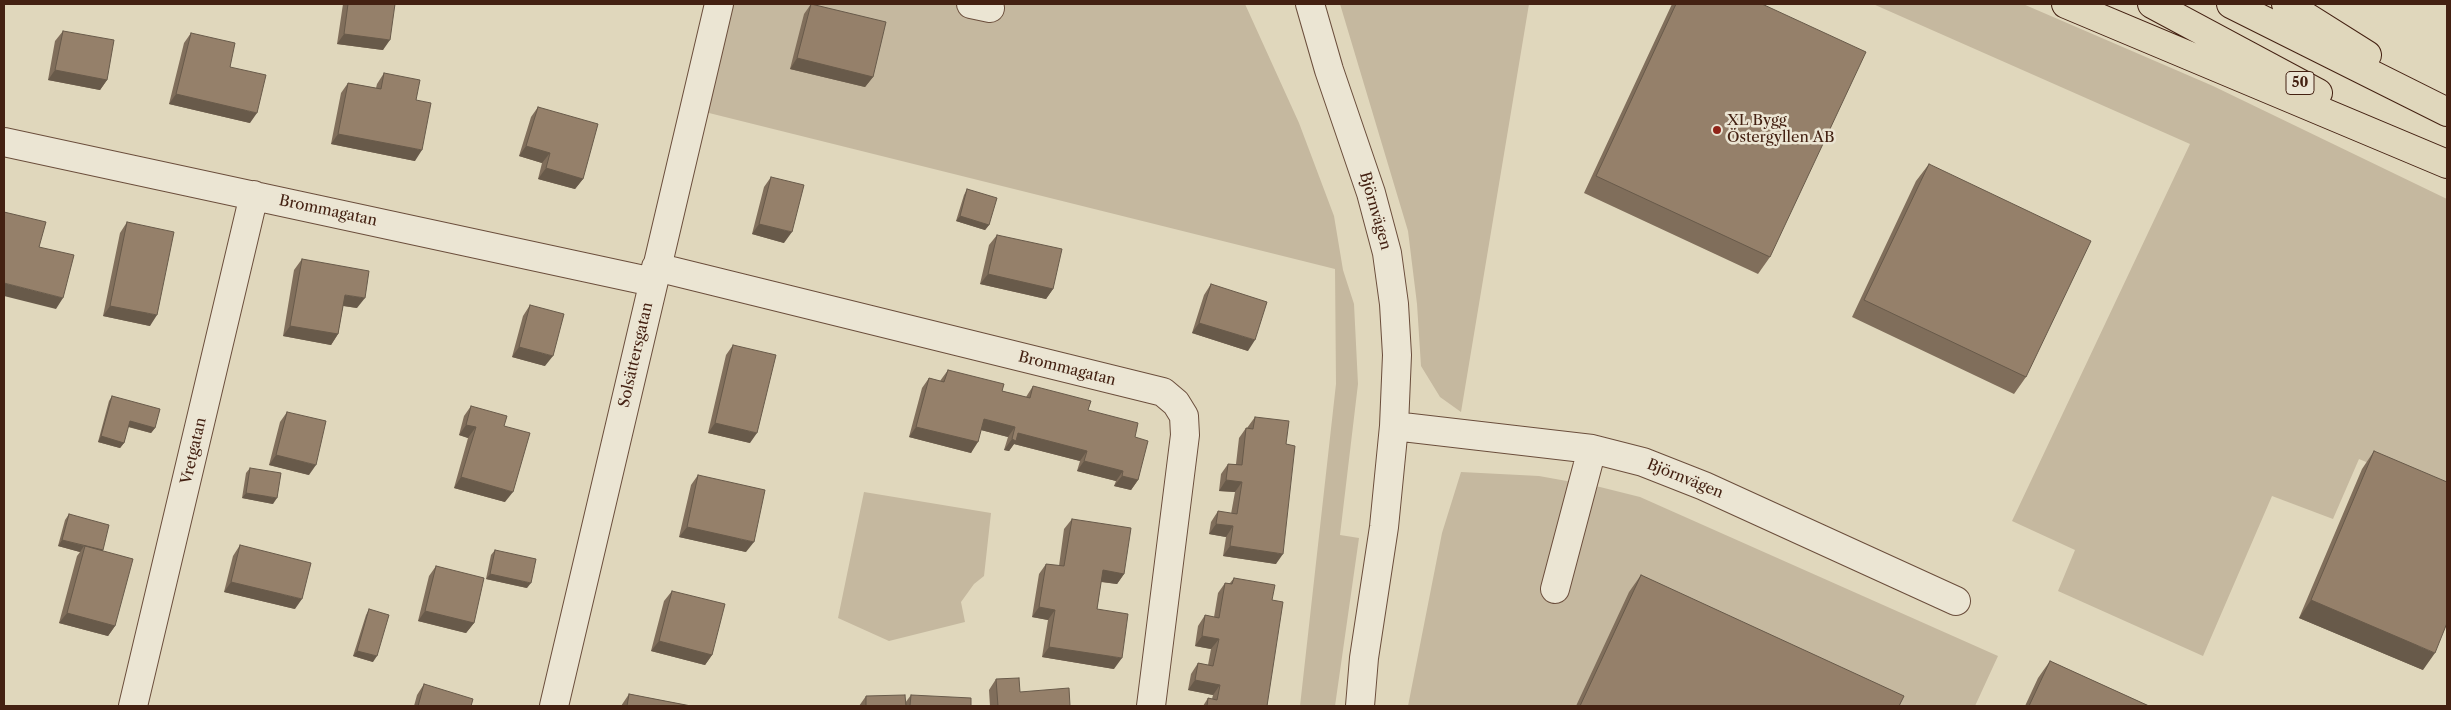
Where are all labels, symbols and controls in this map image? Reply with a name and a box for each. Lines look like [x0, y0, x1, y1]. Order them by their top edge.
road number: 50 [2286, 72, 2314, 95]
place label: XL Bygg Östergyllen AB [1727, 112, 1834, 147]
marker: XL Bygg Östergyllen AB [1711, 124, 1723, 136]
street label: Björnvägen [1355, 170, 1395, 252]
street label: Brommagatan [277, 192, 379, 230]
street label: Solsättersgatan [615, 301, 657, 409]
street label: Brommagatan [1016, 348, 1118, 390]
street label: Vretgatan [178, 416, 210, 486]
street label: Björnvägen [1644, 456, 1726, 502]

